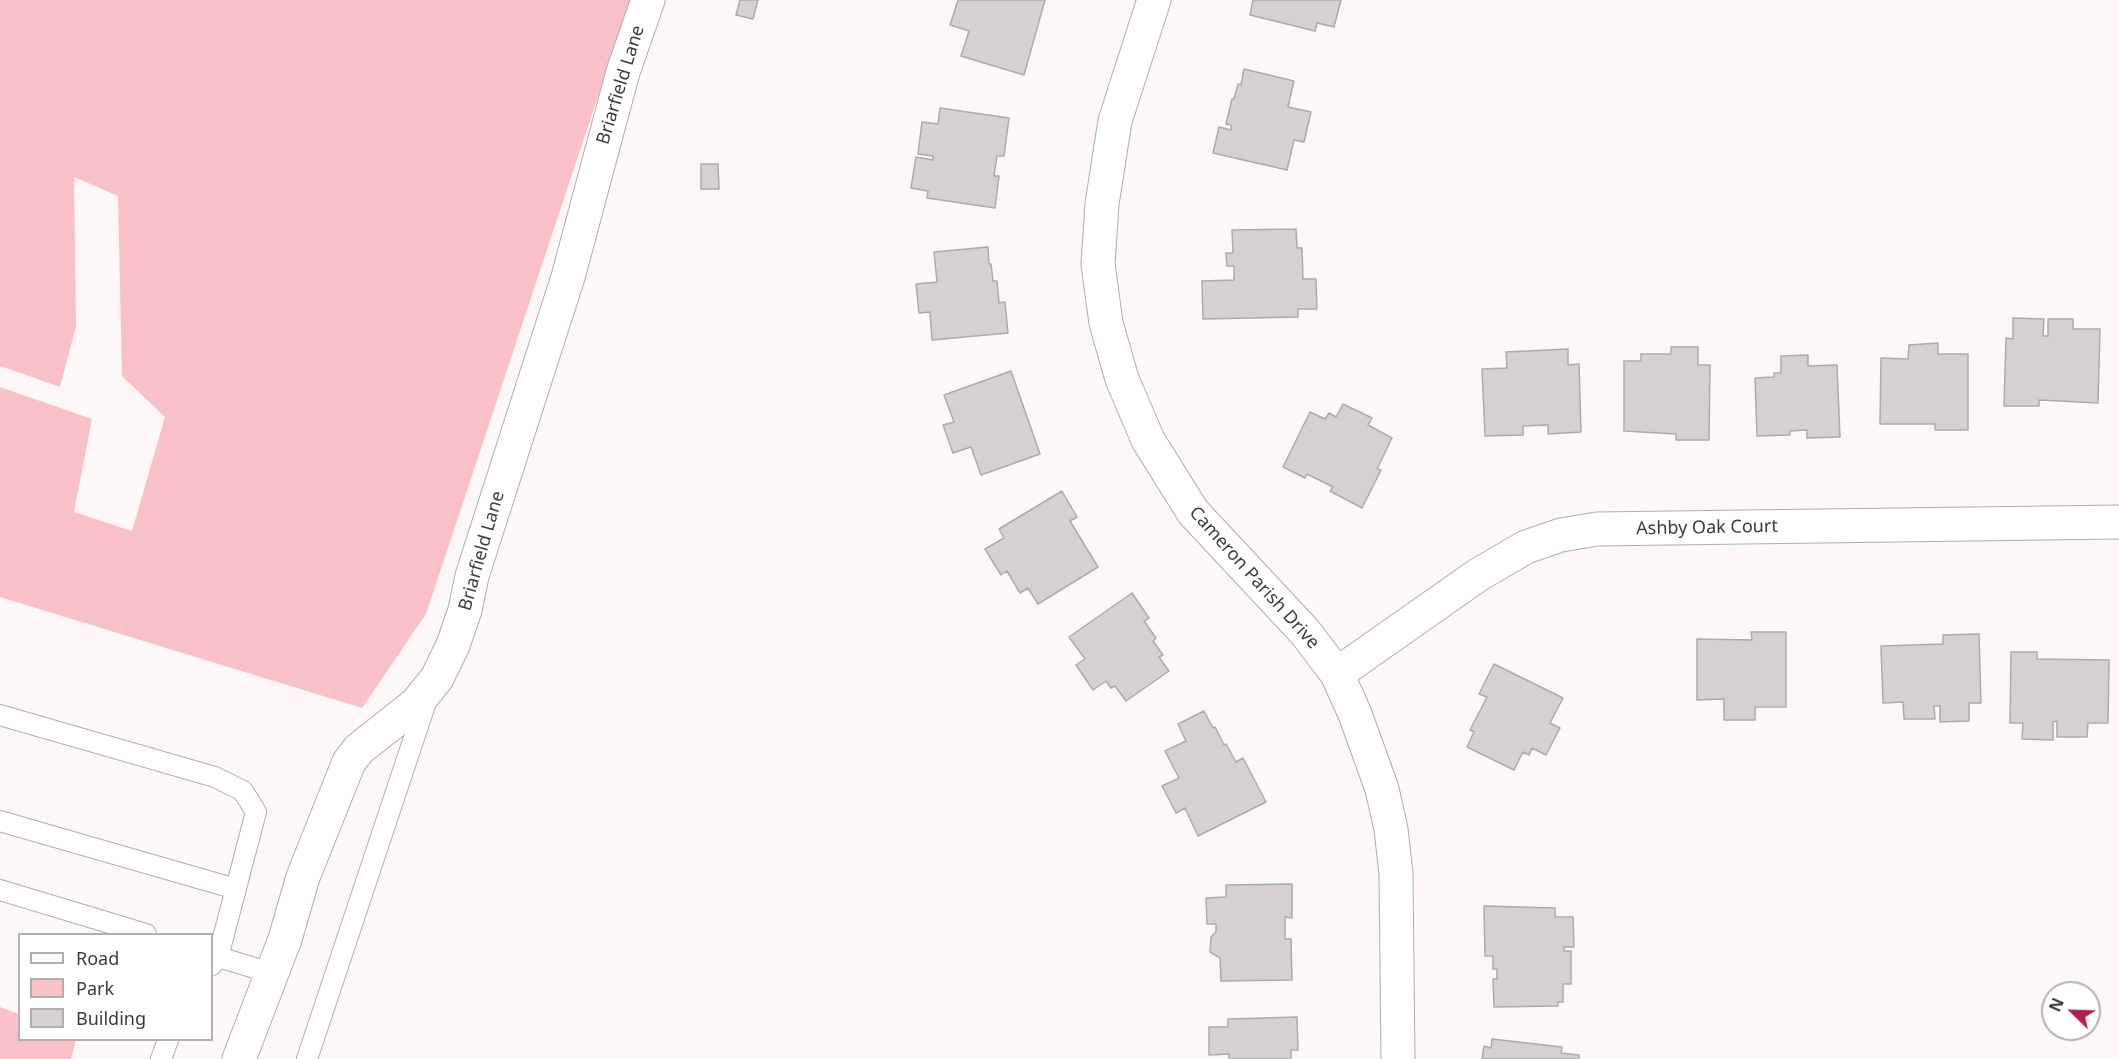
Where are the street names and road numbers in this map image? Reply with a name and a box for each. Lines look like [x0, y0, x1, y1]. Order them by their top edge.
street label: Briarfield Lane [593, 23, 649, 147]
street label: Briarfield Lane [455, 489, 509, 613]
street label: Cameron Parish Drive [1184, 502, 1324, 654]
street label: Ashby Oak Court [1636, 516, 1778, 540]

